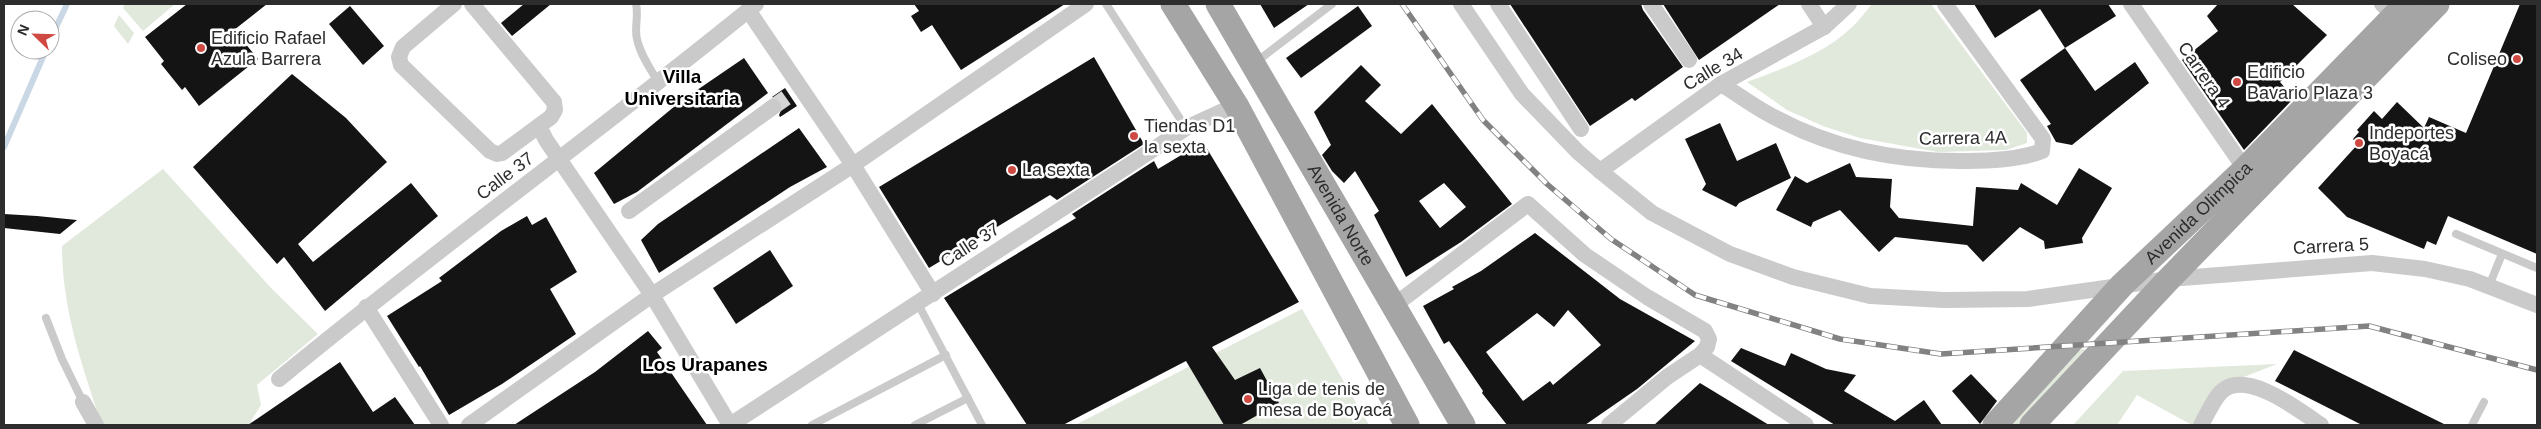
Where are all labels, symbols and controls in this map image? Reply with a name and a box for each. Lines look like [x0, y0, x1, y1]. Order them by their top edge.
north arrow [10, 10, 60, 60]
text: N [14, 22, 32, 38]
place label: Edificio Rafael Azula Barrera [211, 28, 326, 69]
street label: Carrera 4 [2174, 38, 2234, 112]
marker: Edificio Rafael Azula Barrera [195, 42, 207, 54]
street label: Calle 34 [1680, 43, 1746, 95]
place label: Coliseo [2447, 49, 2507, 69]
marker: Coliseo [2511, 53, 2523, 65]
place label: Edificio Bavario Plaza 3 [2247, 62, 2373, 103]
district label: Villa Universitaria [624, 66, 740, 109]
marker: Edificio Bavario Plaza 3 [2231, 76, 2243, 88]
place label: Tiendas D1 la sexta [1144, 116, 1235, 157]
place label: Indeportes Boyacá [2369, 123, 2454, 164]
street label: Carrera 4A [1919, 127, 2007, 149]
marker: Tiendas D1 la sexta [1128, 130, 1140, 142]
marker: Indeportes Boyacá [2353, 137, 2365, 149]
street label: Calle 37 [473, 148, 537, 204]
street label: Avenida Olimpica [2141, 157, 2257, 268]
place label: La sexta [1022, 160, 1091, 180]
street label: Avenida Norte [1303, 161, 1378, 269]
marker: La sexta [1006, 164, 1018, 176]
street label: Calle 37 [937, 219, 1003, 271]
street label: Carrera 5 [2293, 234, 2369, 258]
district label: Los Urapanes [642, 354, 768, 375]
place label: Liga de tenis de mesa de Boyacá [1258, 379, 1393, 420]
marker: Liga de tenis de mesa de Boyacá [1242, 393, 1254, 405]

